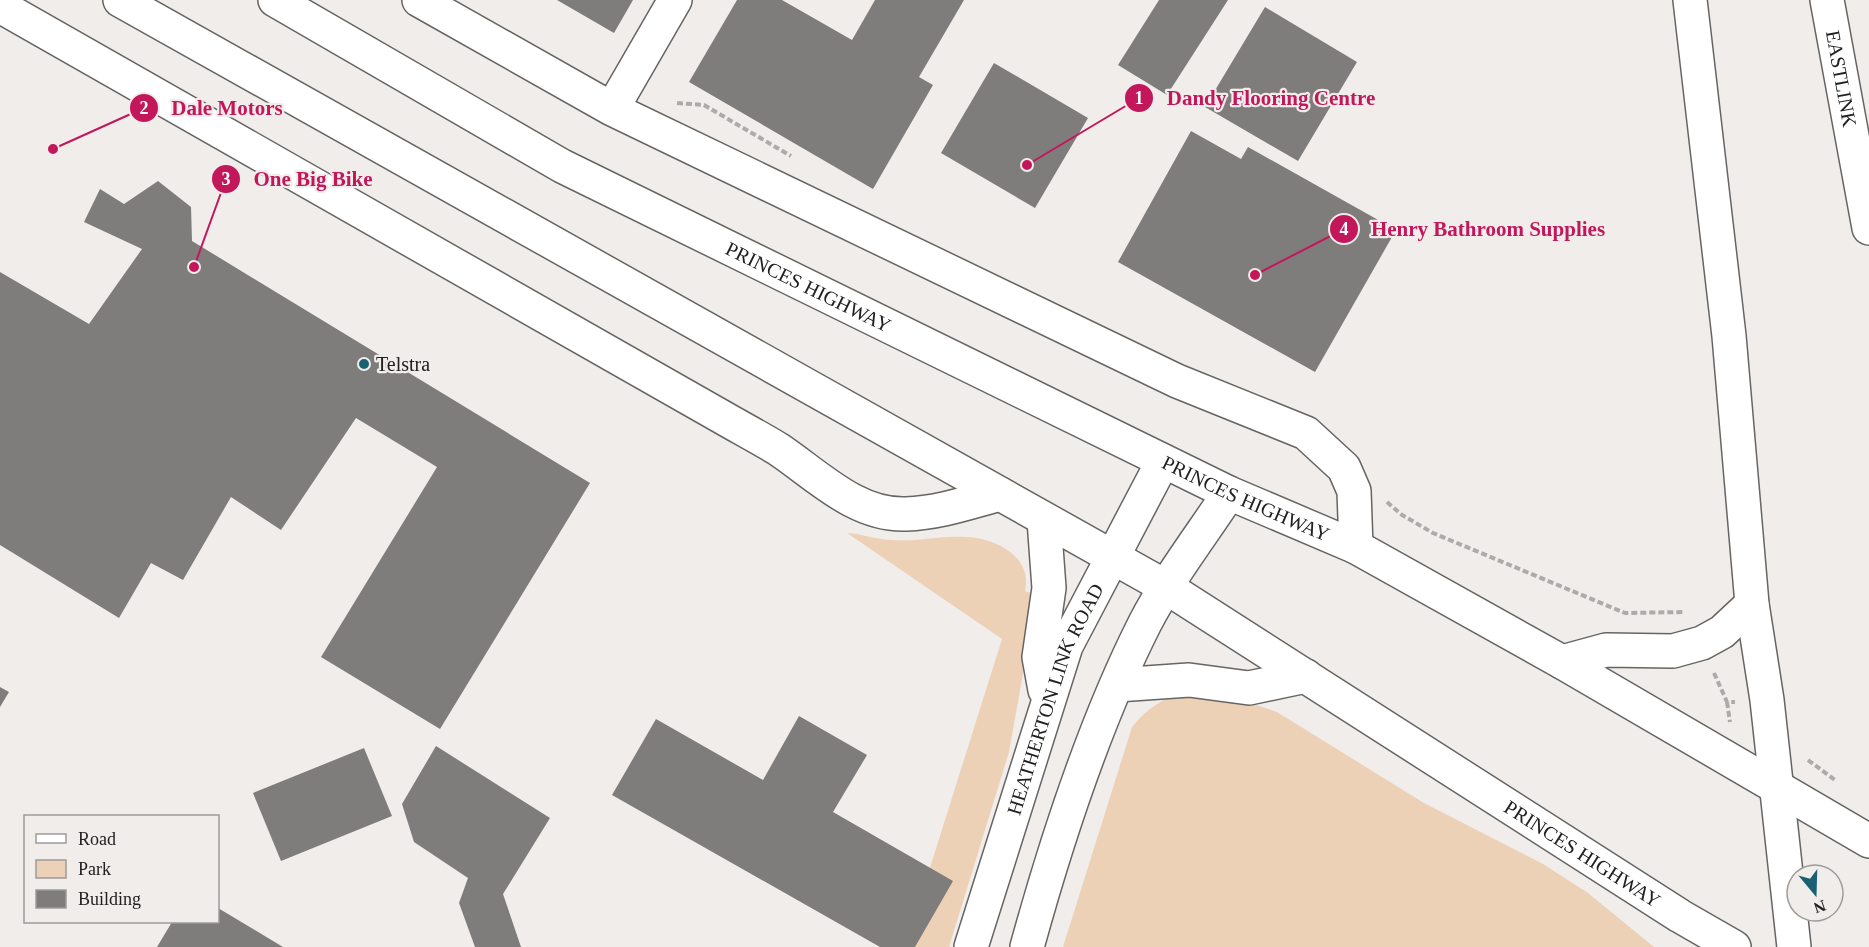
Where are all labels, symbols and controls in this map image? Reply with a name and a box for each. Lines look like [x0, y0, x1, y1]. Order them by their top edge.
street label: EASTLINK [1822, 29, 1861, 129]
callout: Dandy Flooring Centre [1124, 79, 1387, 118]
text: Dandy Flooring Centre [1167, 86, 1375, 110]
callout: Dale Motors [129, 88, 294, 127]
text: 1 [1135, 88, 1144, 108]
text: Dale Motors [171, 96, 283, 120]
text: 2 [140, 98, 149, 118]
callout: One Big Bike [211, 159, 384, 198]
text: One Big Bike [253, 167, 373, 191]
text: 3 [222, 169, 231, 189]
callout: Henry Bathroom Supplies [1329, 209, 1617, 248]
text: Henry Bathroom Supplies [1371, 217, 1605, 241]
text: 4 [1340, 219, 1349, 239]
street label: PRINCES HIGHWAY [722, 237, 895, 337]
place label: Telstra [376, 353, 430, 375]
marker: Telstra [357, 357, 371, 371]
street label: PRINCES HIGHWAY [1159, 451, 1333, 545]
street label: HEATHERTON LINK ROAD [1002, 580, 1108, 817]
street label: PRINCES HIGHWAY [1500, 796, 1665, 912]
legend [24, 815, 219, 923]
text: Road [78, 829, 116, 849]
text: Park [78, 859, 111, 879]
north arrow [1785, 863, 1845, 923]
text: Building [78, 889, 141, 909]
text: N [1811, 897, 1828, 917]

